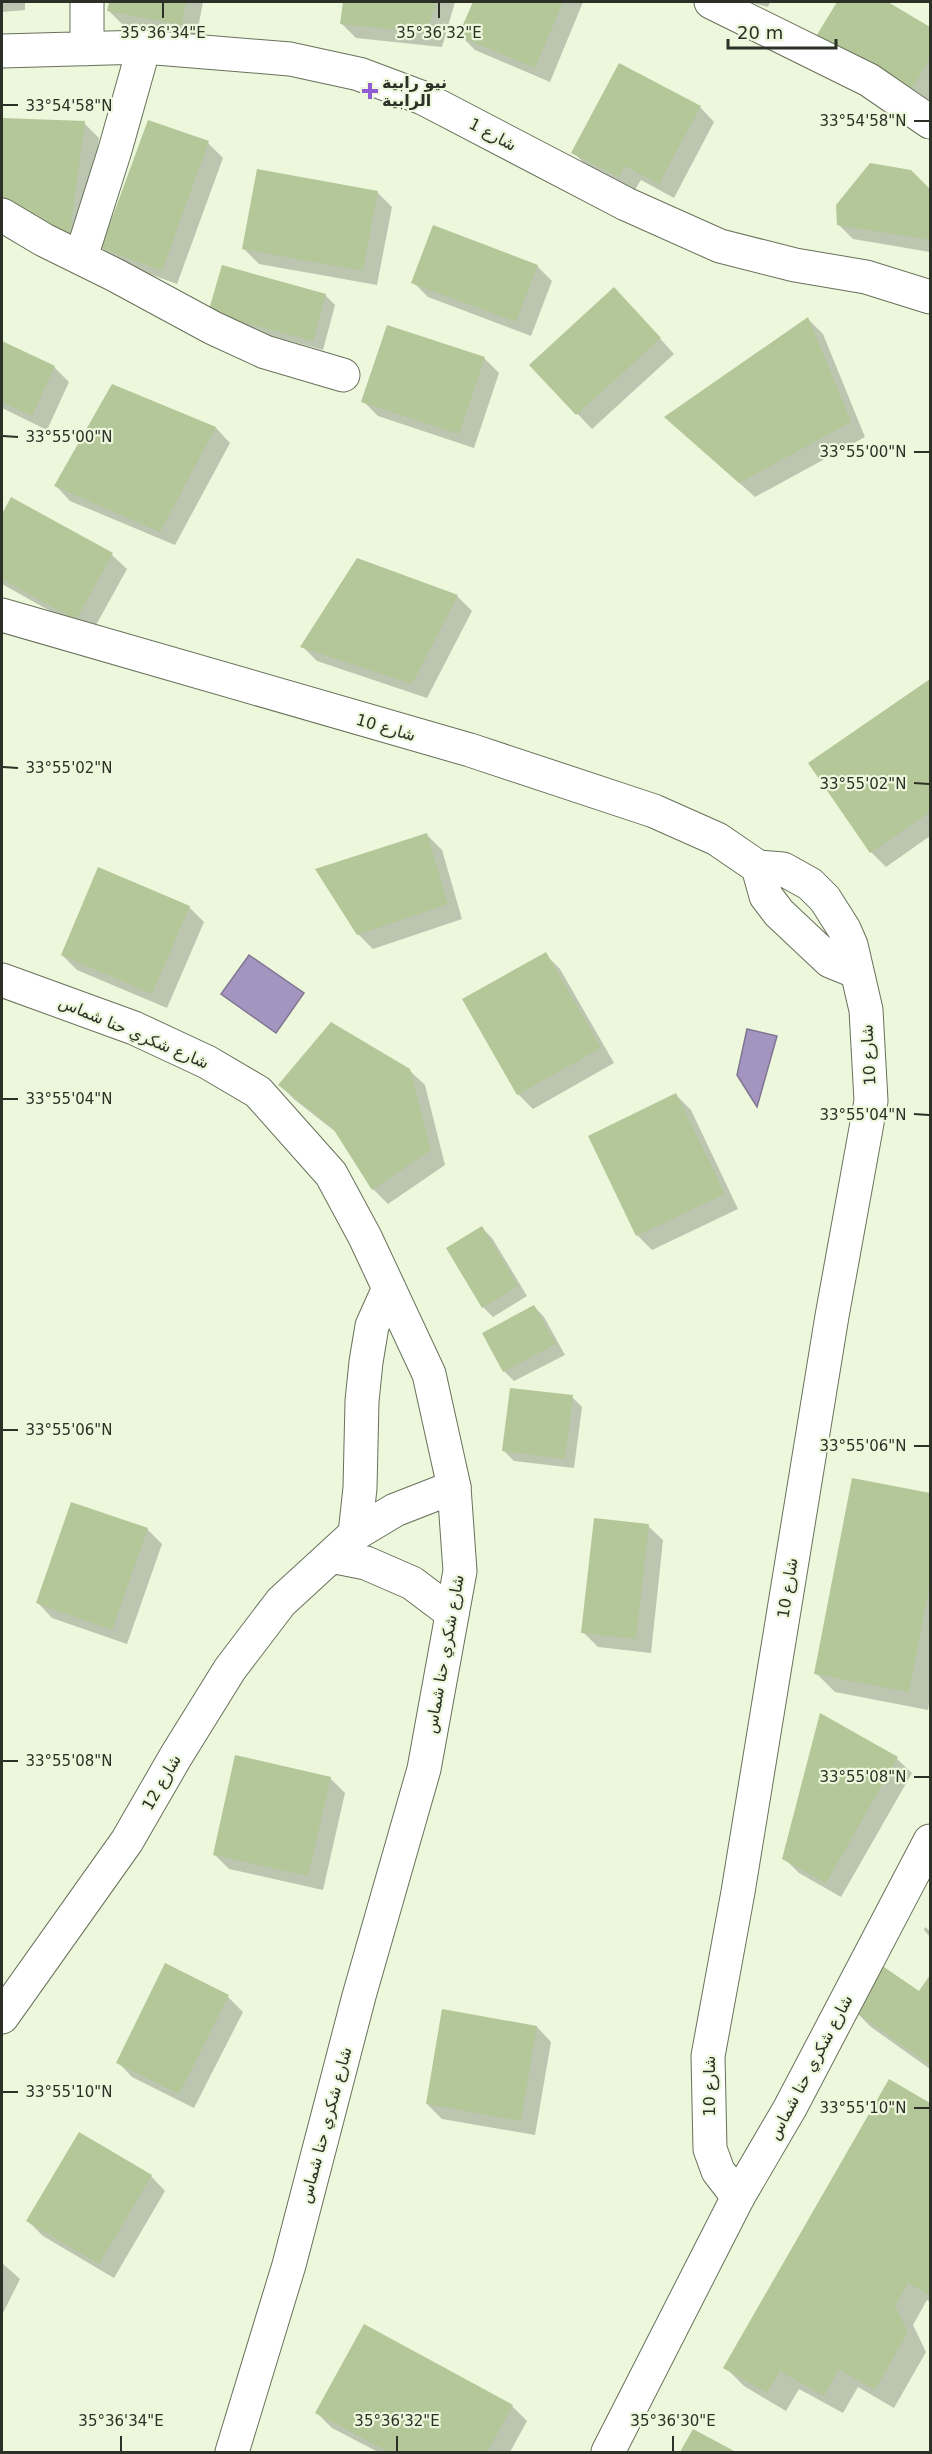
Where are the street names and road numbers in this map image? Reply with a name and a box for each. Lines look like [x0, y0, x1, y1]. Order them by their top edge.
street label: شارع 1 [465, 114, 520, 156]
street label: شارع 10 [354, 710, 418, 746]
street label: شارع شكري حنا شماس [56, 992, 212, 1074]
street label: شارع 10 [857, 1024, 881, 1086]
street label: شارع 10 [773, 1556, 803, 1620]
street label: شارع شكري حنا شماس [421, 1573, 469, 1735]
street label: شارع 12 [138, 1751, 186, 1814]
street label: شارع شكري حنا شماس [764, 1992, 858, 2143]
street label: شارع شكري حنا شماس [295, 2045, 356, 2206]
street label: شارع 10 [700, 2056, 720, 2117]

